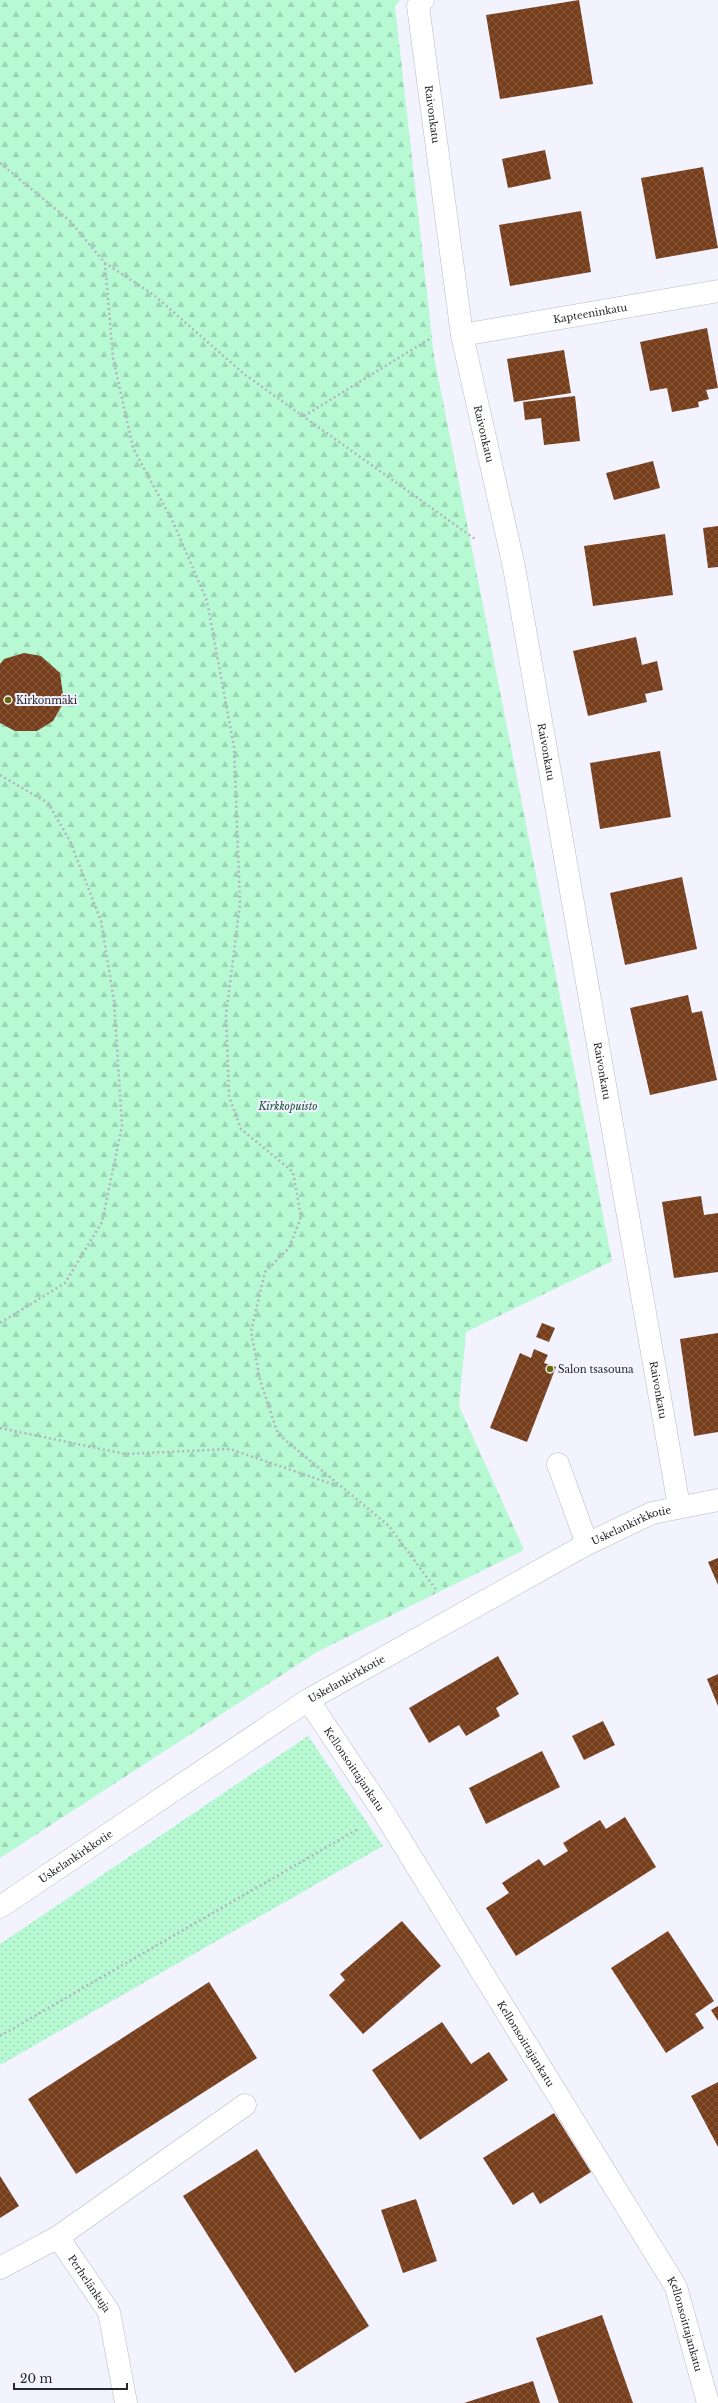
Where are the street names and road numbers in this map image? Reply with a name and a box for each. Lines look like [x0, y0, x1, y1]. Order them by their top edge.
street label: Raivonkatu [422, 85, 442, 144]
street label: Kapteeninkatu [552, 301, 628, 326]
street label: Raivonkatu [471, 404, 496, 464]
street label: Raivonkatu [535, 722, 557, 782]
street label: Raivonkatu [591, 1041, 614, 1101]
street label: Raivonkatu [647, 1360, 670, 1420]
street label: Uskelankirkkotie [589, 1503, 672, 1548]
street label: Uskelankirkkotie [306, 1652, 387, 1706]
street label: Kellonsoittajankatu [321, 1725, 387, 1814]
street label: Uskelankirkkotie [37, 1827, 115, 1886]
street label: Kellonsoittajankatu [494, 1998, 557, 2089]
street label: Perhelänkuja [65, 2252, 114, 2315]
street label: Kellonsoittajankatu [664, 2274, 705, 2373]

